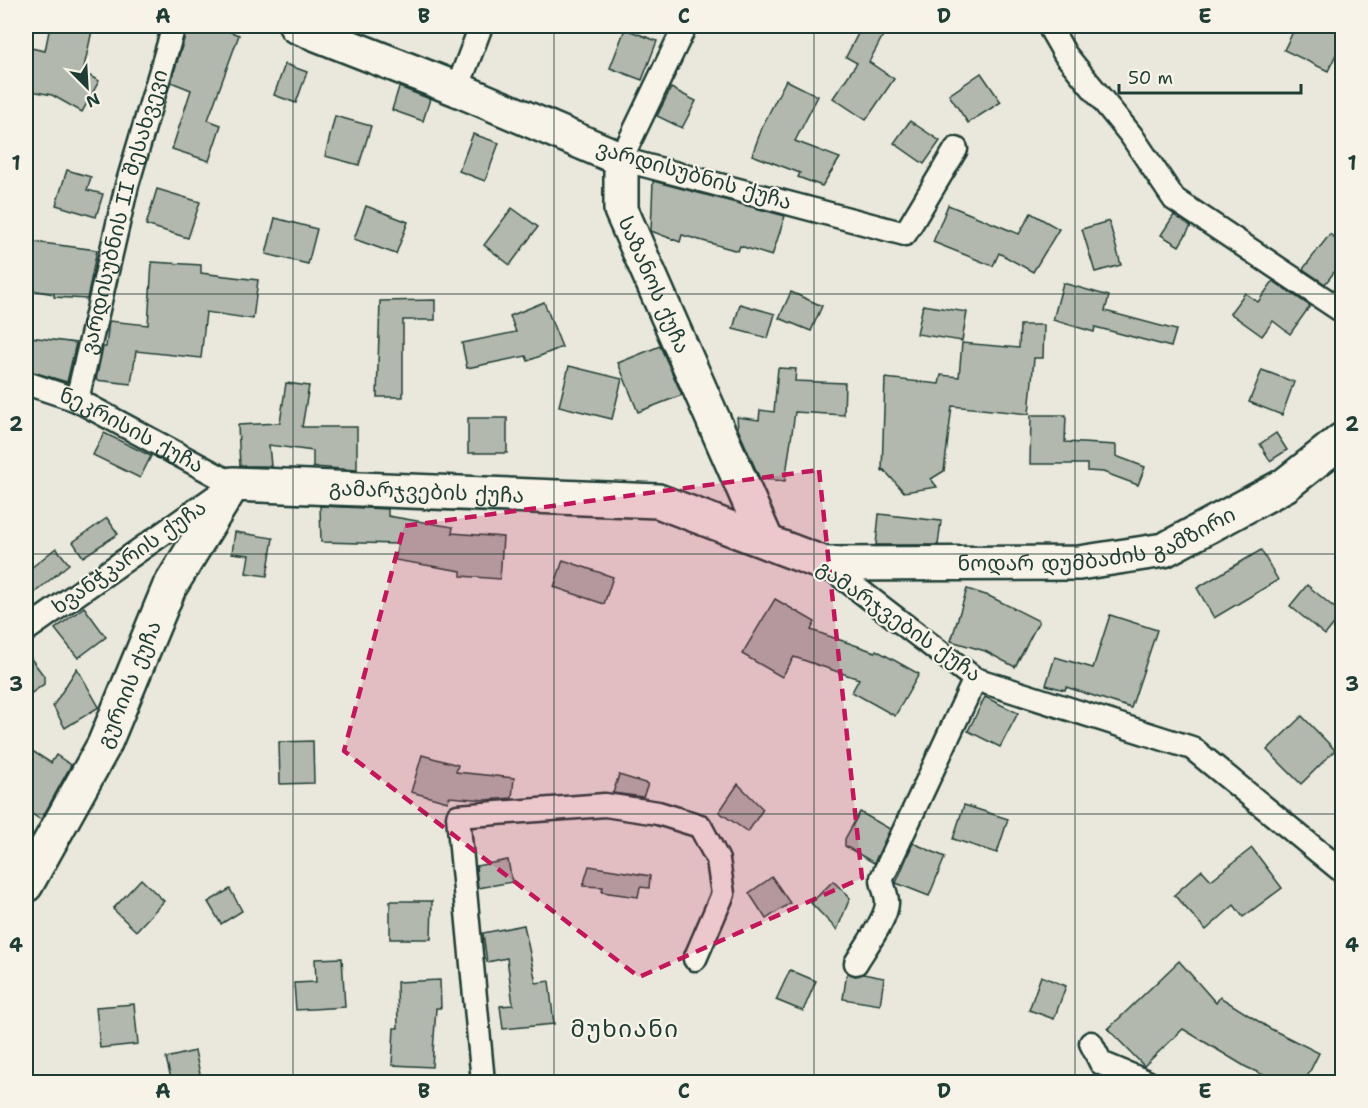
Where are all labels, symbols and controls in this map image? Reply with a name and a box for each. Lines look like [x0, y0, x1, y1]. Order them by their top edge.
text: A [155, 3, 171, 29]
text: B [418, 3, 430, 29]
text: C [678, 3, 690, 29]
text: D [937, 3, 951, 29]
text: E [1198, 3, 1212, 29]
north arrow [57, 57, 117, 117]
scale bar [1119, 57, 1300, 95]
street label: ვარდისუბნის II შესახვევი [74, 66, 174, 357]
text: 50 m [1128, 66, 1173, 90]
text: N [83, 88, 103, 112]
street label: ვარდისუბნის ქუჩა [593, 134, 795, 216]
text: 1 [11, 150, 21, 176]
text: 1 [1347, 150, 1357, 176]
street label: საზანოს ქუჩა [612, 212, 696, 358]
street label: ნეკრისის ქუჩა [56, 381, 209, 480]
text: 2 [9, 411, 23, 437]
text: 2 [1345, 411, 1359, 437]
street label: გამარჯვების ქუჩა [329, 474, 525, 510]
street label: ხვანჭკარის ქუჩა [46, 493, 212, 621]
street label: ნოდარ დუმბაძის გამზირი [957, 500, 1240, 577]
street label: გამარჯვების ქუჩა [811, 554, 987, 688]
street label: გურიის ქუჩა [90, 616, 168, 752]
text: 3 [9, 671, 23, 697]
text: 3 [1345, 671, 1359, 697]
text: 4 [9, 932, 23, 958]
text: 4 [1345, 932, 1359, 958]
district label: მუხიანი [570, 1013, 680, 1045]
text: A [155, 1078, 171, 1104]
text: B [418, 1078, 430, 1104]
text: C [678, 1078, 690, 1104]
text: D [937, 1078, 951, 1104]
text: E [1198, 1078, 1212, 1104]

